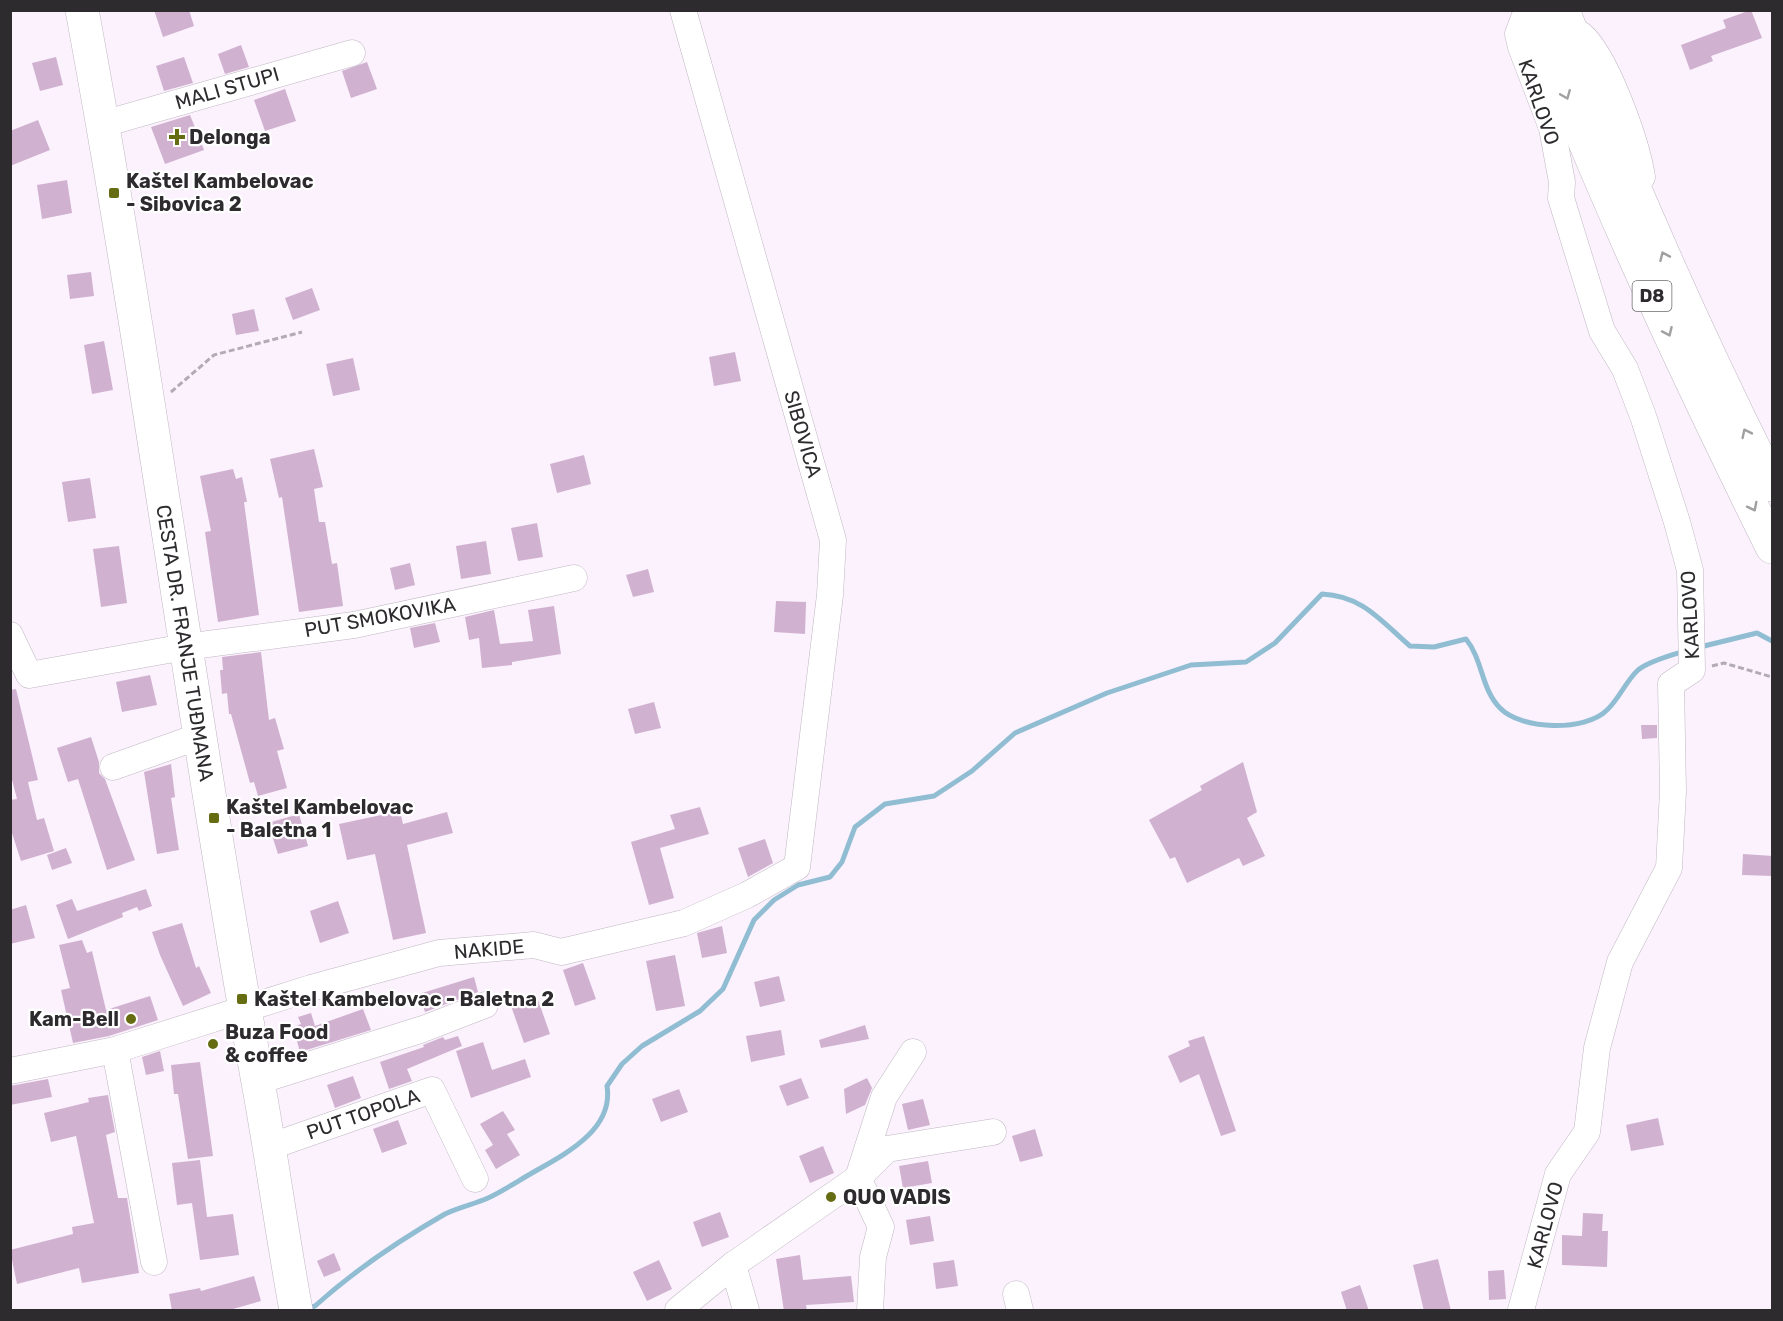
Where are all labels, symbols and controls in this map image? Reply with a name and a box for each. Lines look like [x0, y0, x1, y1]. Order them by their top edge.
street label: KARLOVO [1513, 56, 1565, 148]
street label: MALI STUPI [172, 62, 282, 114]
one-way arrow [1559, 89, 1571, 100]
place label: Delonga [189, 125, 270, 149]
marker: Delonga [170, 130, 184, 144]
place label: Kaštel Kambelovac - Sibovica 2 [126, 169, 314, 216]
marker: Kaštel Kambelovac - Sibovica 2 [107, 186, 121, 200]
one-way arrow [1660, 251, 1672, 262]
road number: D8 [1632, 281, 1672, 311]
one-way arrow [1661, 326, 1673, 337]
street label: SIBOVICA [779, 388, 827, 480]
one-way arrow [1742, 428, 1754, 439]
one-way arrow [1746, 501, 1757, 512]
street label: CESTA DR. FRANJE TUĐMANA [151, 503, 219, 783]
street label: KARLOVO [1676, 570, 1704, 660]
street label: PUT SMOKOVIKA [303, 592, 457, 642]
place label: Kaštel Kambelovac - Baletna 1 [226, 795, 414, 842]
marker: Kaštel Kambelovac - Baletna 1 [207, 811, 221, 825]
street label: NAKIDE [453, 934, 525, 964]
place label: Kaštel Kambelovac - Baletna 2 [254, 987, 554, 1011]
marker: Kaštel Kambelovac - Baletna 2 [235, 992, 249, 1006]
place label: Kam-Bell [29, 1007, 119, 1031]
marker: Kam-Bell [124, 1012, 138, 1026]
place label: Buza Food & coffee [225, 1020, 328, 1067]
marker: Buza Food & coffee [206, 1037, 220, 1051]
street label: PUT TOPOLA [303, 1083, 423, 1145]
street label: KARLOVO [1522, 1179, 1568, 1271]
place label: QUO VADIS [843, 1185, 951, 1209]
marker: QUO VADIS [824, 1190, 838, 1204]

